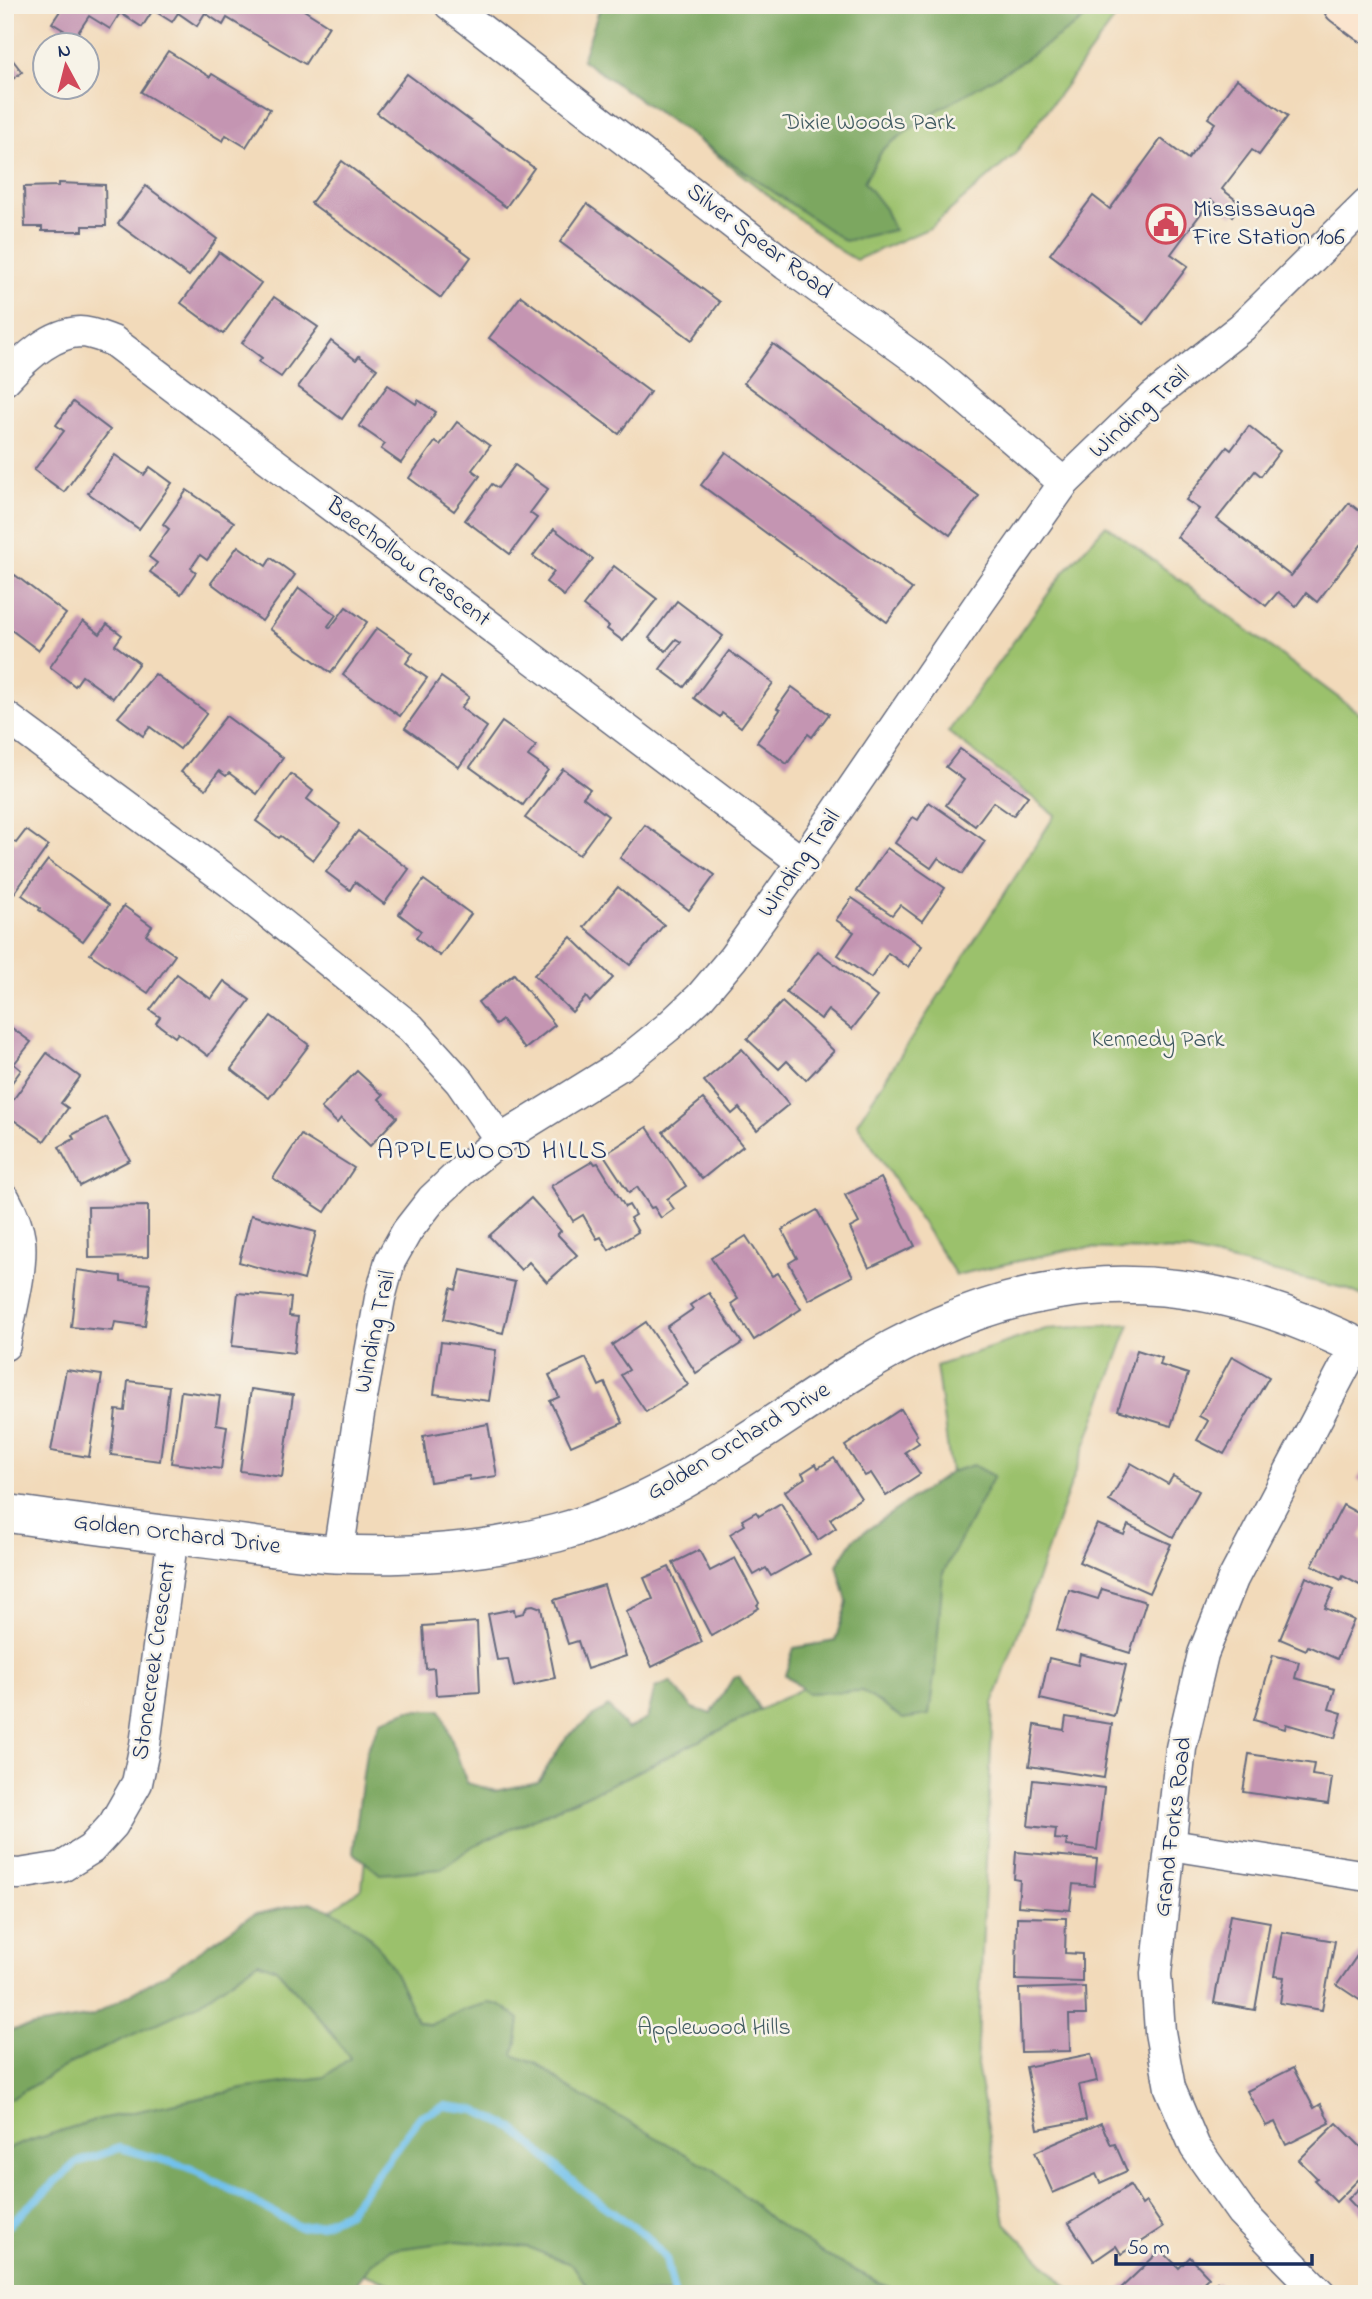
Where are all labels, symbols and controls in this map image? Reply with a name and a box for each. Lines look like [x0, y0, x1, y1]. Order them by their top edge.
north arrow [32, 32, 102, 102]
text: N [56, 37, 72, 66]
park label: Dixie Woods Park [782, 106, 956, 141]
street label: Silver Spear Road [678, 175, 840, 309]
place label: Mississauga Fire Station 106 [1192, 193, 1345, 256]
public building icon: Mississauga Fire Station 106 [1145, 203, 1187, 245]
street label: Winding Trail [1082, 358, 1198, 468]
street label: Beechollow Crescent [317, 489, 498, 637]
street label: Winding Trail [750, 803, 850, 925]
park label: Kennedy Park [1091, 1023, 1225, 1059]
district label: APPLEWOOD HILLS [377, 1133, 609, 1171]
street label: Winding Trail [346, 1267, 406, 1397]
street label: Golden Orchard Drive [641, 1373, 837, 1511]
street label: Golden Orchard Drive [72, 1505, 283, 1565]
street label: Stonecreek Crescent [124, 1560, 186, 1762]
street label: Grand Forks Road [1146, 1735, 1202, 1919]
park label: Applewood Hills [637, 2011, 791, 2046]
scale bar [1116, 2222, 1312, 2266]
text: 50 m [1127, 2234, 1170, 2264]

